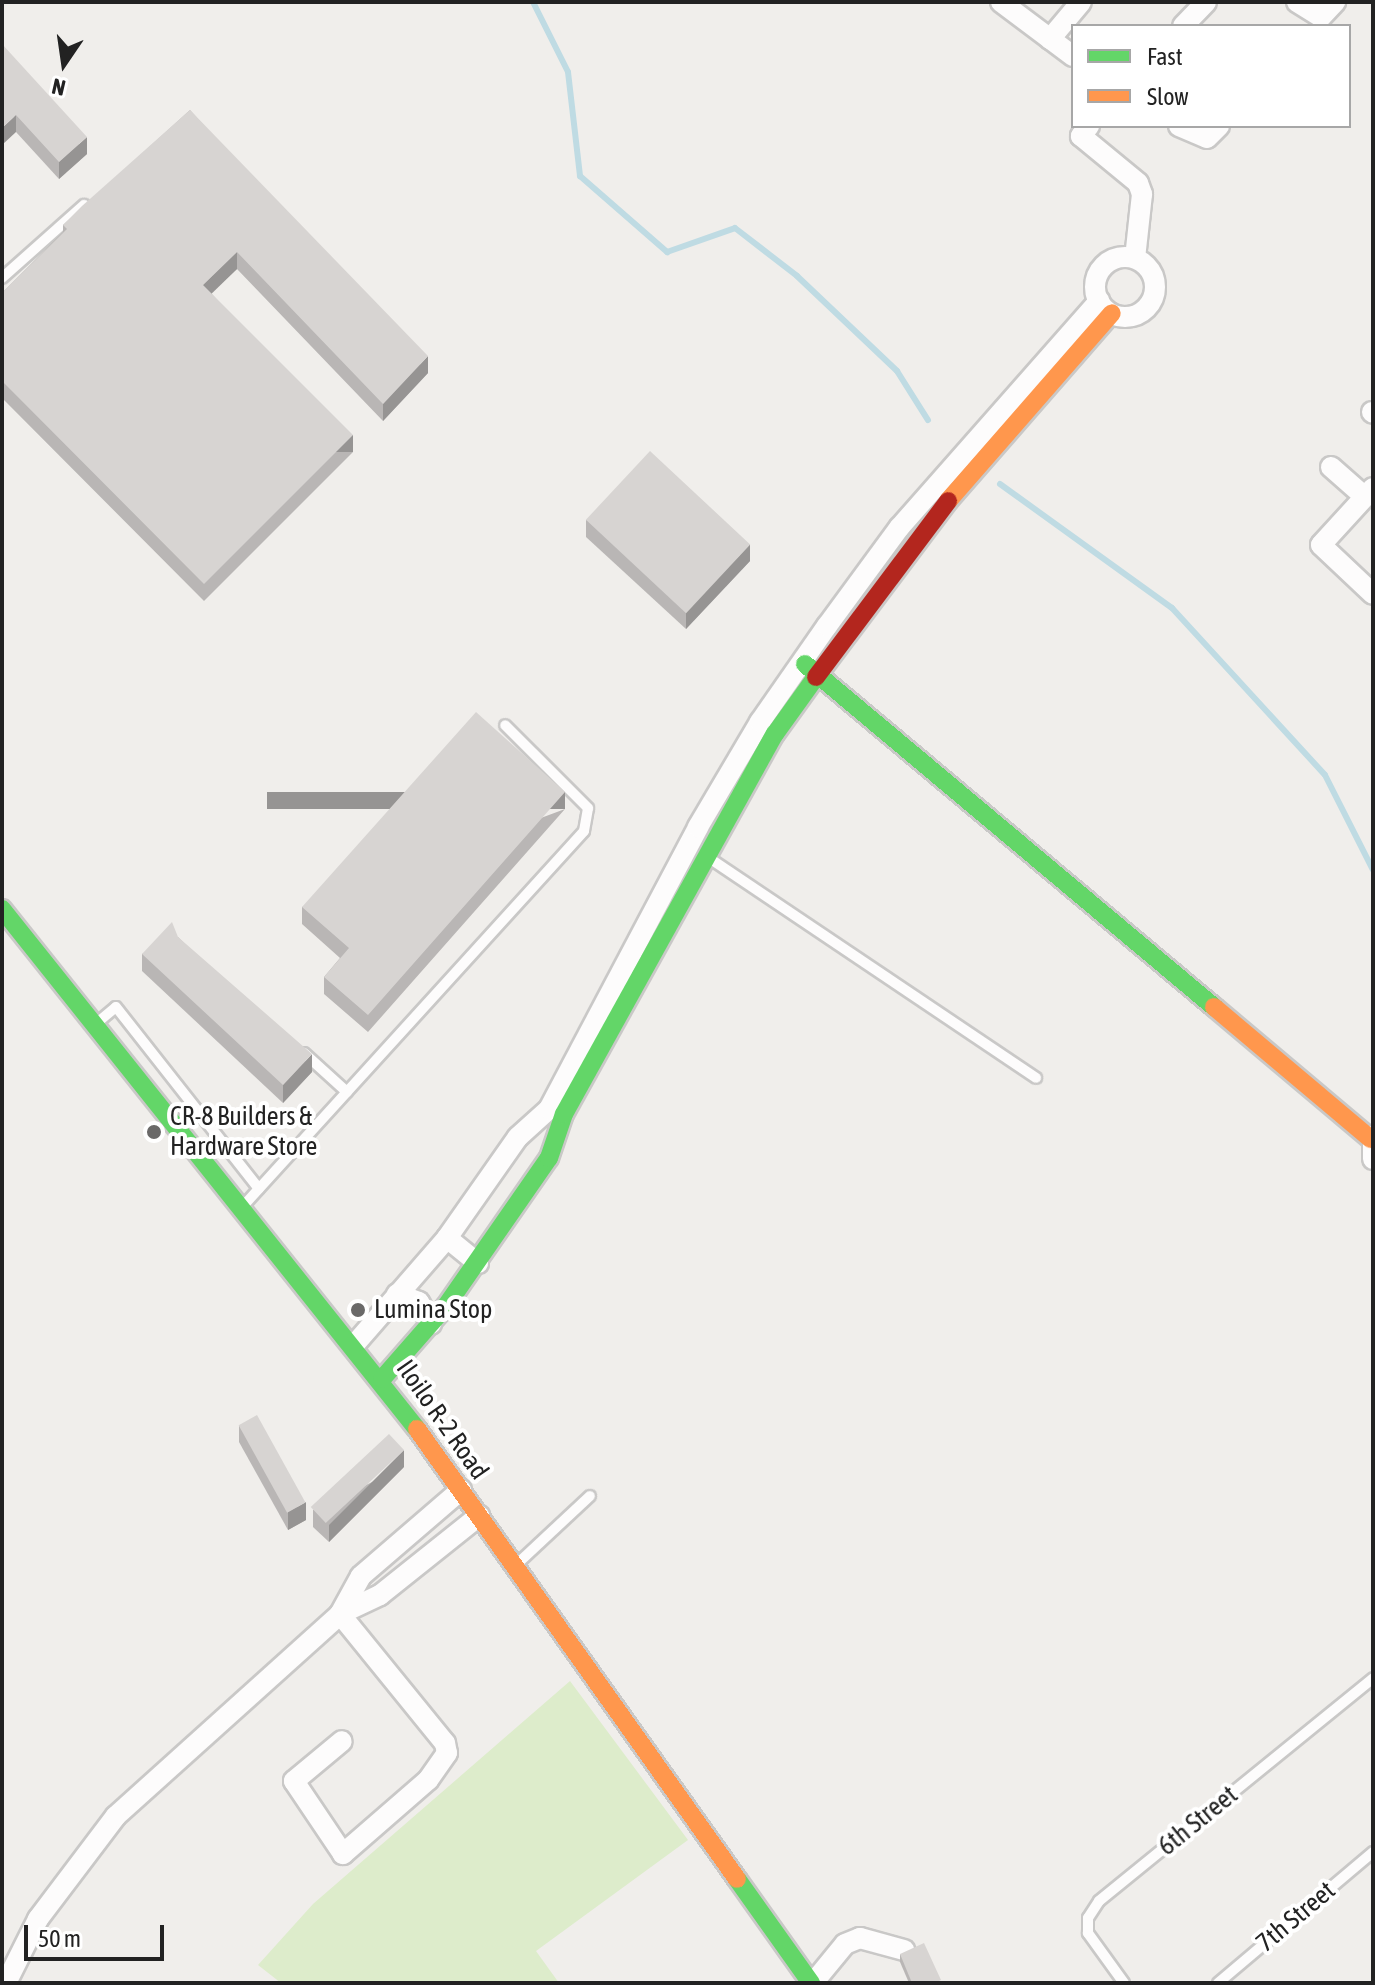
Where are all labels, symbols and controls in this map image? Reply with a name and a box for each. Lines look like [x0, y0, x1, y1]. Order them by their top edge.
north arrow [24, 24, 104, 104]
legend [1071, 24, 1351, 128]
text: Fast [1147, 43, 1183, 70]
text: N [49, 73, 68, 102]
text: Slow [1147, 83, 1189, 110]
place label: CR-8 Builders & Hardware Store [170, 1101, 317, 1162]
marker: CR-8 Builders & Hardware Store [145, 1123, 163, 1141]
place label: Lumina Stop [374, 1294, 492, 1326]
marker: Lumina Stop [349, 1301, 367, 1319]
street label: Iloilo R-2 Road [389, 1354, 495, 1486]
street label: 6th Street [1152, 1780, 1244, 1862]
street label: 7th Street [1250, 1875, 1342, 1959]
scale bar [28, 1909, 168, 1959]
text: 50 m [38, 1925, 81, 1952]

